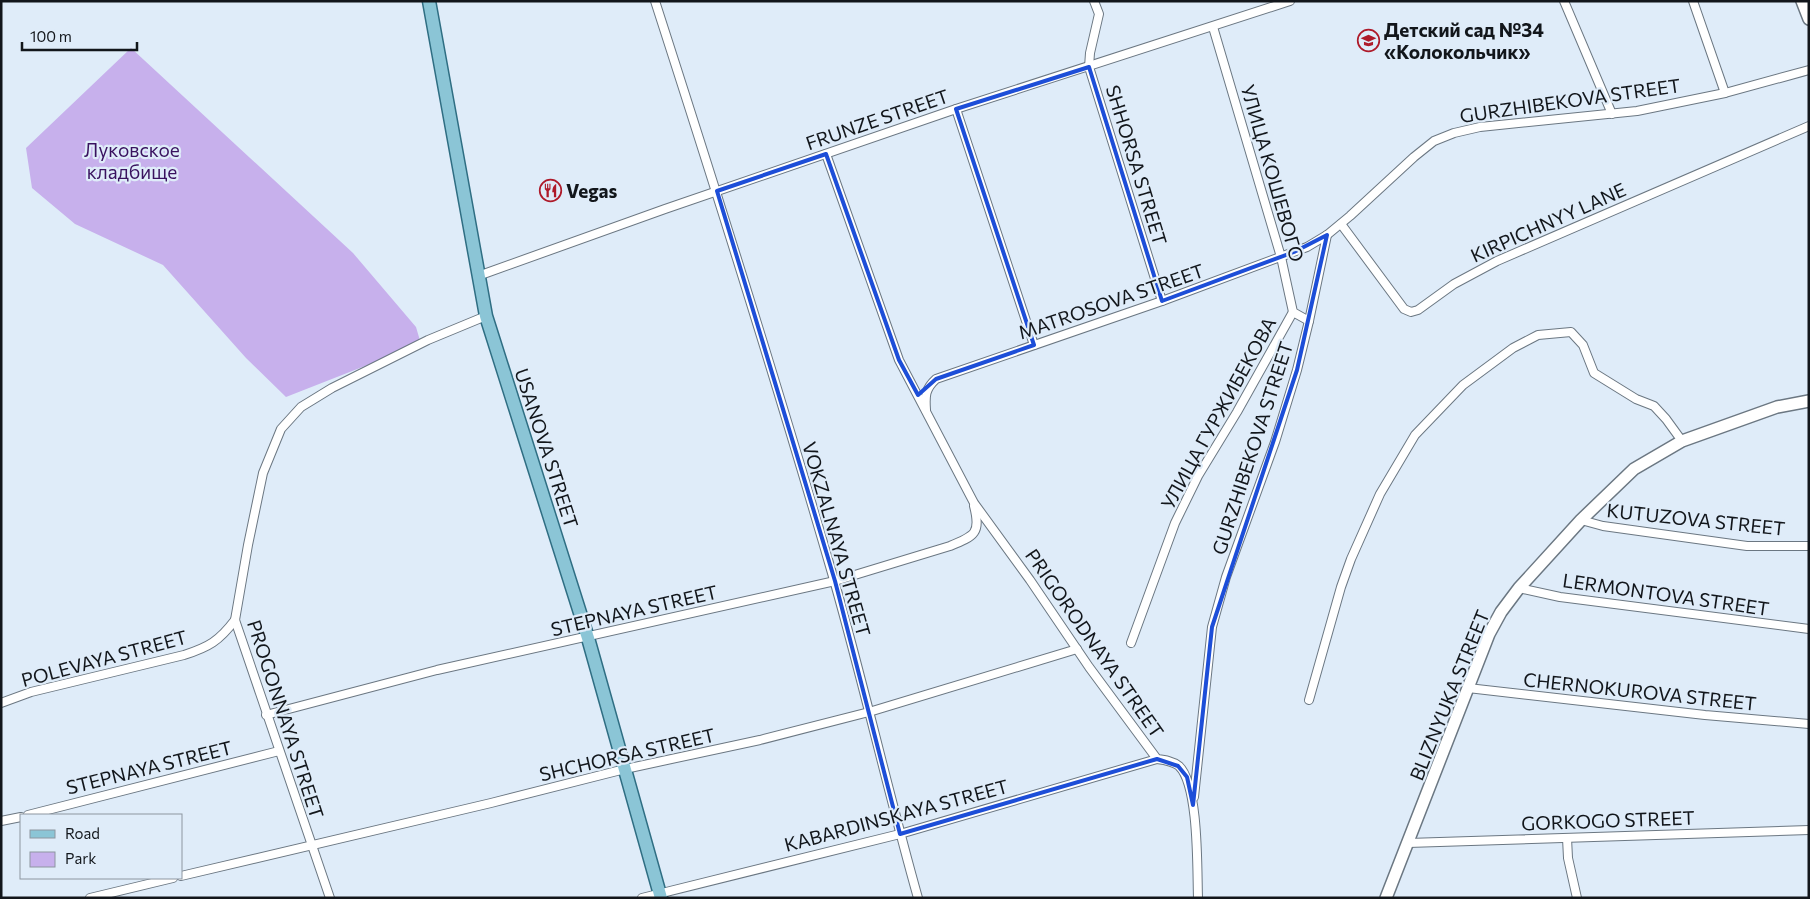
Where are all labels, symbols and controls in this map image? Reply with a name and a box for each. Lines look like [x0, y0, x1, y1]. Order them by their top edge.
place label: Детский сад №34 «Колокольчик» [1384, 18, 1544, 63]
scale bar [22, 20, 138, 52]
text: 100 m [30, 27, 72, 45]
school or university icon: Детский сад №34 «Колокольчик» [1356, 28, 1380, 52]
street label: GURZHIBEKOVA STREET [1458, 73, 1682, 127]
street label: SHHORSA STREET [1102, 82, 1172, 248]
street label: УЛИЦА КОШЕВОГО [1237, 82, 1309, 264]
street label: FRUNZE STREET [802, 84, 952, 154]
park label: Луковское кладбище [84, 138, 180, 183]
street label: KIRPICHNYY LANE [1467, 177, 1629, 267]
restaurant icon: Vegas [538, 178, 562, 202]
place label: Vegas [566, 179, 618, 202]
street label: MATROSOVA STREET [1015, 258, 1207, 344]
street label: УЛИЦА ГУРЖИБЕКОВА [1156, 313, 1280, 513]
street label: GURZHIBEKOVA STREET [1207, 339, 1297, 557]
street label: USANOVA STREET [510, 365, 584, 531]
street label: VOKZALNAYA STREET [798, 439, 876, 639]
street label: KUTUZOVA STREET [1606, 498, 1786, 540]
street label: PRIGORODNAYA STREET [1021, 544, 1169, 742]
street label: LERMONTOVA STREET [1561, 568, 1771, 620]
street label: STEPNAYA STREET [549, 580, 719, 640]
street label: BLIZNYUKA STREET [1404, 606, 1494, 784]
street label: PROGONNAYA STREET [243, 617, 329, 821]
street label: POLEVAYA STREET [19, 625, 189, 691]
street label: CHERNOKUROVA STREET [1522, 667, 1758, 715]
street label: SHCHORSA STREET [537, 723, 717, 785]
street label: STEPNAYA STREET [64, 735, 234, 799]
street label: KABARDINSKAYA STREET [782, 774, 1010, 856]
street label: GORKOGO STREET [1521, 805, 1695, 835]
legend [20, 814, 182, 879]
text: Road [65, 824, 100, 842]
text: Park [65, 849, 96, 867]

